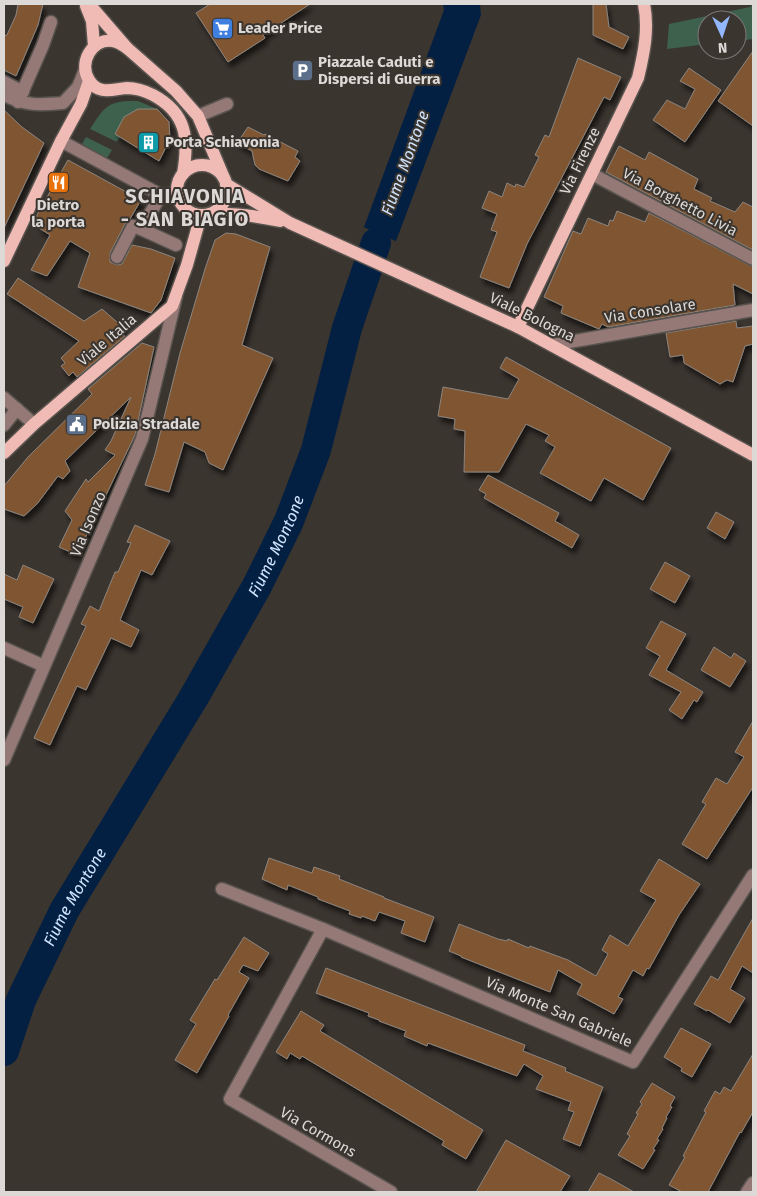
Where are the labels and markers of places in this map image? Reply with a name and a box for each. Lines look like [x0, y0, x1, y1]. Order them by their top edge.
supermarket icon: Leader Price [210, 16, 234, 40]
place label: Leader Price [238, 19, 323, 37]
place label: Piazzale Caduti e Dispersi di Guerra [318, 53, 440, 88]
parking icon: Piazzale Caduti e Dispersi di Guerra [290, 59, 314, 83]
building icon: Porta Schiavonia [137, 130, 161, 154]
place label: Porta Schiavonia [165, 133, 280, 151]
restaurant icon: Dietro la porta [46, 170, 70, 194]
place label: Dietro la porta [31, 196, 85, 231]
public building icon: Polizia Stradale [65, 412, 89, 436]
place label: Polizia Stradale [93, 415, 200, 433]

